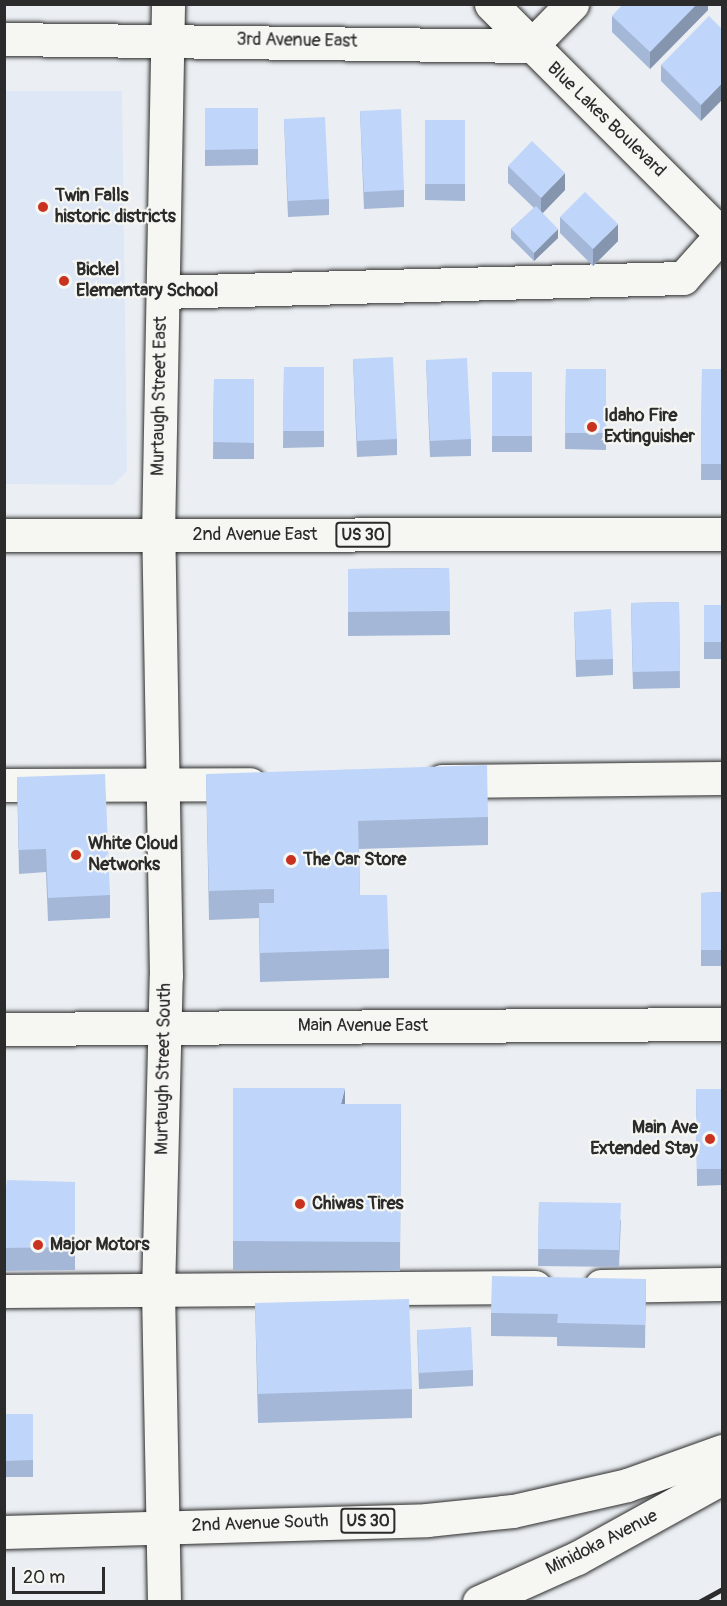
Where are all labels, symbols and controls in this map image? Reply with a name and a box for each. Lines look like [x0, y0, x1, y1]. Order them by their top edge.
street label: 3rd Avenue East [236, 29, 358, 53]
street label: Blue Lakes Boulevard [542, 58, 670, 182]
place label: Twin Falls historic districts [55, 186, 176, 228]
marker: Twin Falls historic districts [36, 200, 50, 214]
place label: Bickel Elementary School [76, 260, 218, 302]
marker: Bickel Elementary School [57, 274, 71, 288]
street label: Murtaugh Street East [148, 316, 172, 476]
place label: Idaho Fire Extinguisher [604, 406, 695, 448]
marker: Idaho Fire Extinguisher [585, 420, 599, 434]
road number: US 30 [334, 522, 392, 548]
street label: 2nd Avenue East [192, 524, 318, 546]
place label: White Cloud Networks [88, 834, 178, 876]
marker: White Cloud Networks [69, 848, 83, 862]
place label: The Car Store [303, 849, 406, 871]
marker: The Car Store [284, 853, 298, 867]
street label: Murtaugh Street South [152, 983, 176, 1155]
street label: Main Avenue East [298, 1015, 428, 1037]
place label: Main Ave Extended Stay [590, 1118, 698, 1160]
marker: Main Ave Extended Stay [703, 1132, 717, 1146]
place label: Chiwas Tires [312, 1193, 404, 1215]
marker: Chiwas Tires [293, 1197, 307, 1211]
place label: Major Motors [50, 1234, 149, 1256]
marker: Major Motors [31, 1238, 45, 1252]
street label: Minidoka Avenue [542, 1506, 662, 1580]
road number: US 30 [340, 1508, 397, 1534]
street label: 2nd Avenue South [191, 1511, 329, 1537]
scale bar [15, 1555, 108, 1593]
text: 20 m [23, 1566, 65, 1589]

